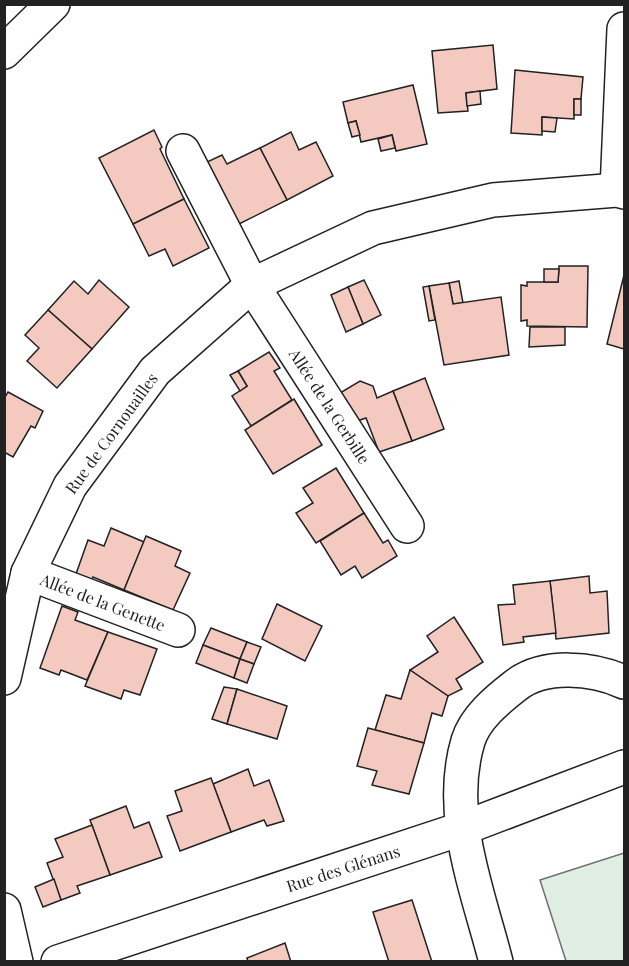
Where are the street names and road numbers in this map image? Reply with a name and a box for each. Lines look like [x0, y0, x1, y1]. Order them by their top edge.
street label: Allée de la Gerbille [284, 343, 375, 468]
street label: Rue de Cornouailles [60, 368, 162, 498]
street label: Allée de la Genette [37, 568, 169, 636]
street label: Rue des Glénans [284, 840, 402, 896]

